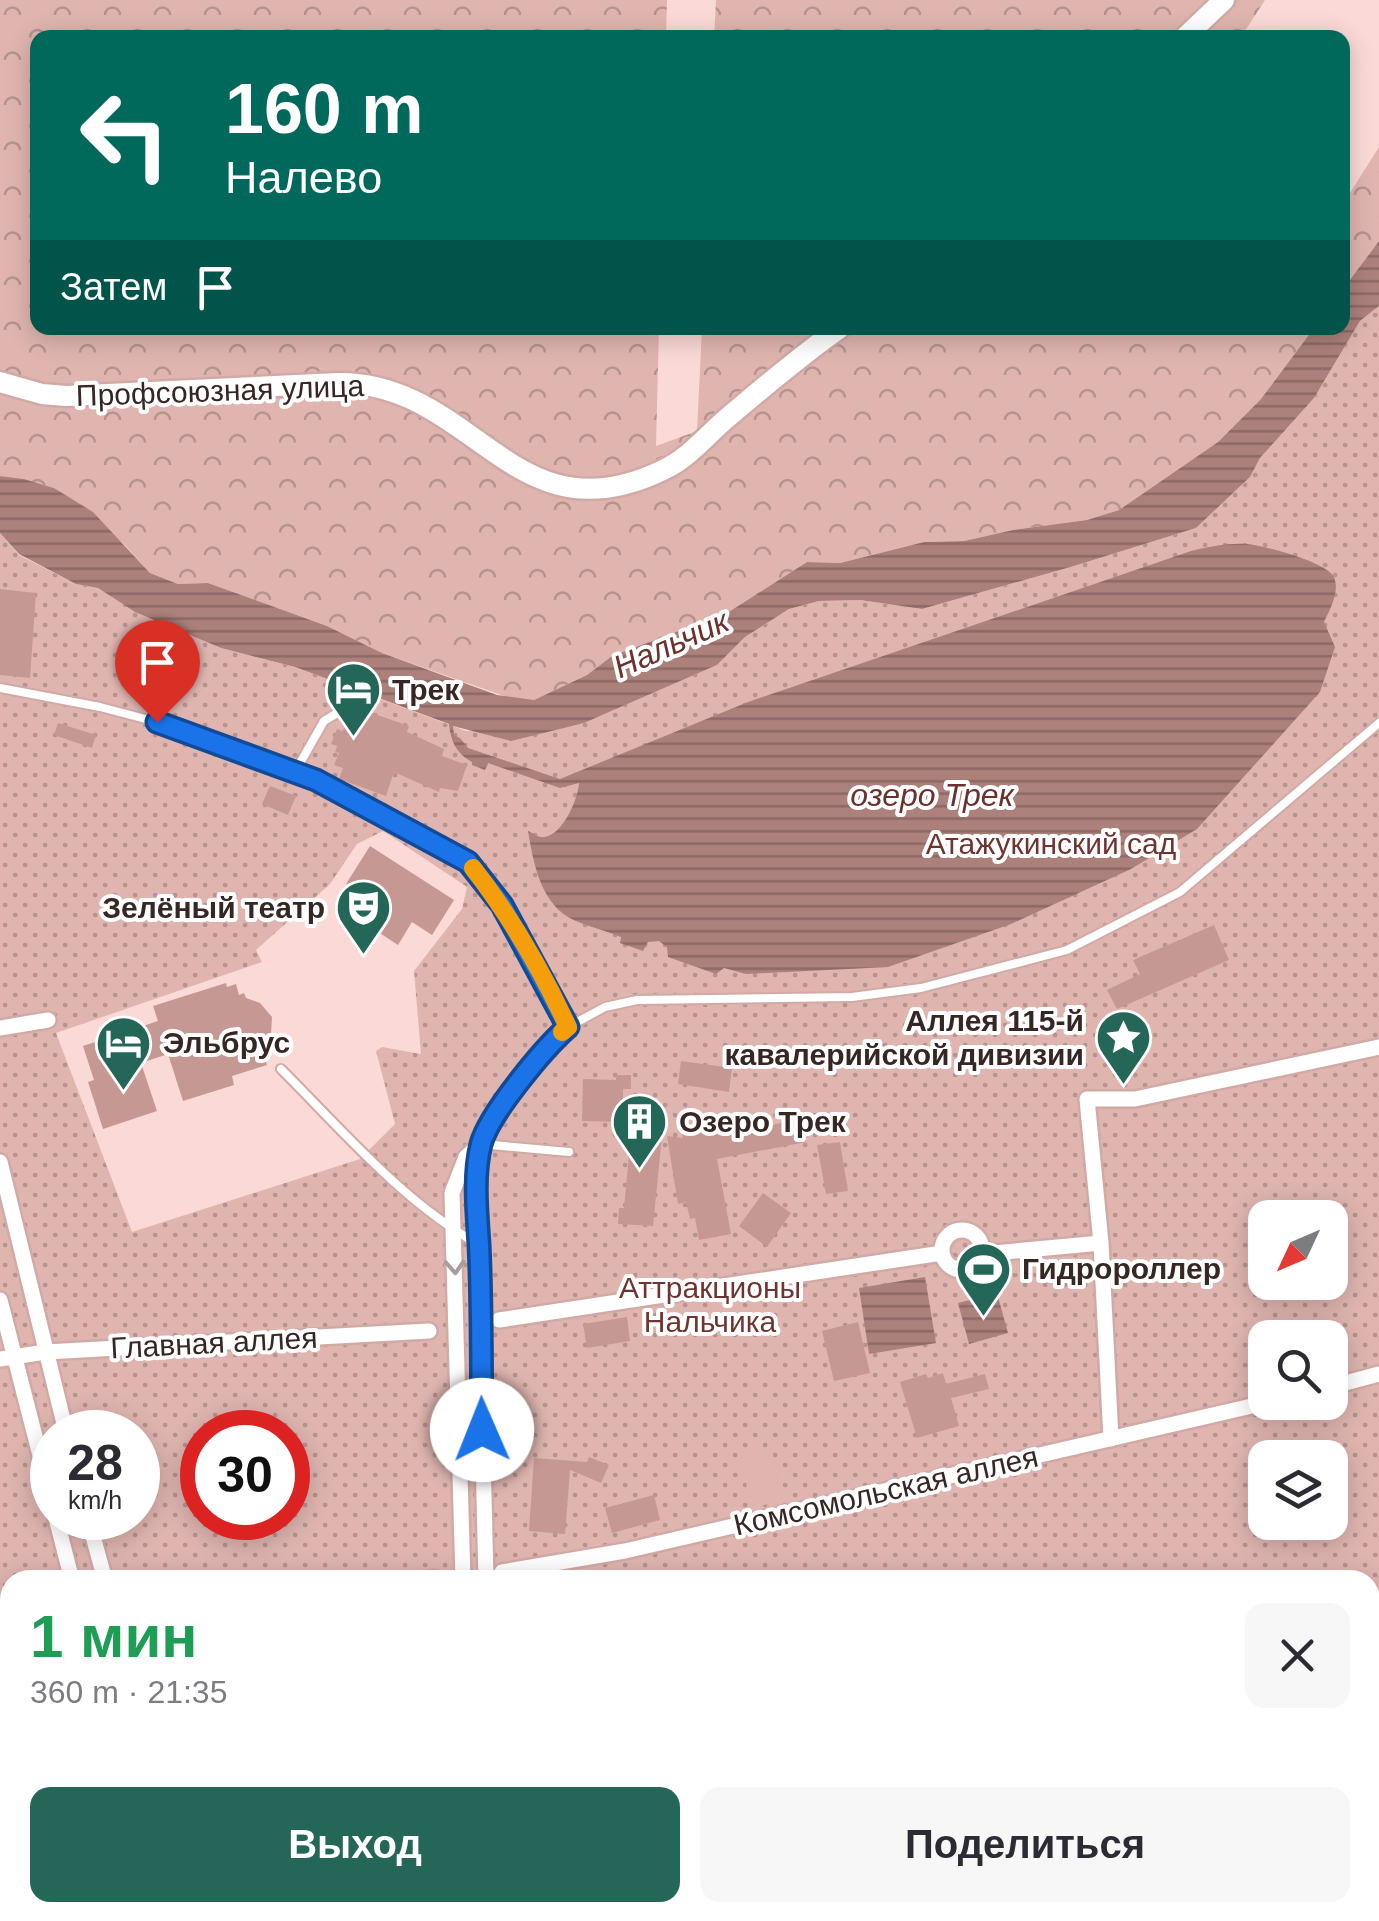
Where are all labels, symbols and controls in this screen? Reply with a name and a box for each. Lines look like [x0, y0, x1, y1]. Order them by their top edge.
icon: left [60, 70, 190, 200]
text: 160 m [225, 70, 423, 148]
text: Налево [225, 152, 382, 203]
icon: arrive [188, 260, 243, 315]
text: Затем [60, 266, 168, 308]
street label: Профсоюзная улица [75, 369, 365, 412]
water label: Нальчик [608, 602, 736, 685]
pin [115, 620, 200, 723]
icon: arrive [130, 635, 185, 690]
hotel icon: Трек [323, 660, 383, 739]
place label: Трек [392, 673, 460, 706]
water label: озеро Трек [850, 777, 1016, 813]
park label: Атажукинский сад [926, 827, 1176, 860]
theatre icon: Зелёный театр [334, 878, 394, 957]
place label: Зелёный театр [102, 891, 325, 924]
place label: Аллея 115-й кавалерийской дивизии [724, 1004, 1084, 1071]
place icon: Аллея 115-й кавалерийской дивизии [1093, 1008, 1153, 1087]
hotel icon: Эльбрус [94, 1013, 154, 1092]
place label: Эльбрус [163, 1026, 290, 1059]
building icon: Озеро Трек [610, 1092, 670, 1171]
place label: Озеро Трек [679, 1105, 847, 1138]
north arrow [1248, 1200, 1348, 1300]
map controls [1248, 1200, 1348, 1540]
sports icon: Гидророллер [953, 1239, 1013, 1318]
place label: Гидророллер [1022, 1252, 1221, 1285]
one-way arrow [444, 1259, 465, 1275]
park label: Аттракционы Нальчика [619, 1271, 801, 1338]
button: search [1248, 1320, 1348, 1420]
street label: Главная аллея [110, 1321, 318, 1364]
position arrow [430, 1378, 534, 1482]
speed limit sign: 30 [180, 1410, 310, 1540]
text: 28 [67, 1435, 123, 1491]
street label: Комсомольская аллея [731, 1439, 1041, 1542]
button: layers [1248, 1440, 1348, 1540]
text: km/h [68, 1486, 122, 1514]
text: 1 мин [30, 1603, 198, 1670]
button: close [1245, 1603, 1350, 1708]
text: 360 m · 21:35 [30, 1674, 227, 1710]
button: Выход [30, 1787, 680, 1902]
button: Поделиться [700, 1787, 1350, 1902]

